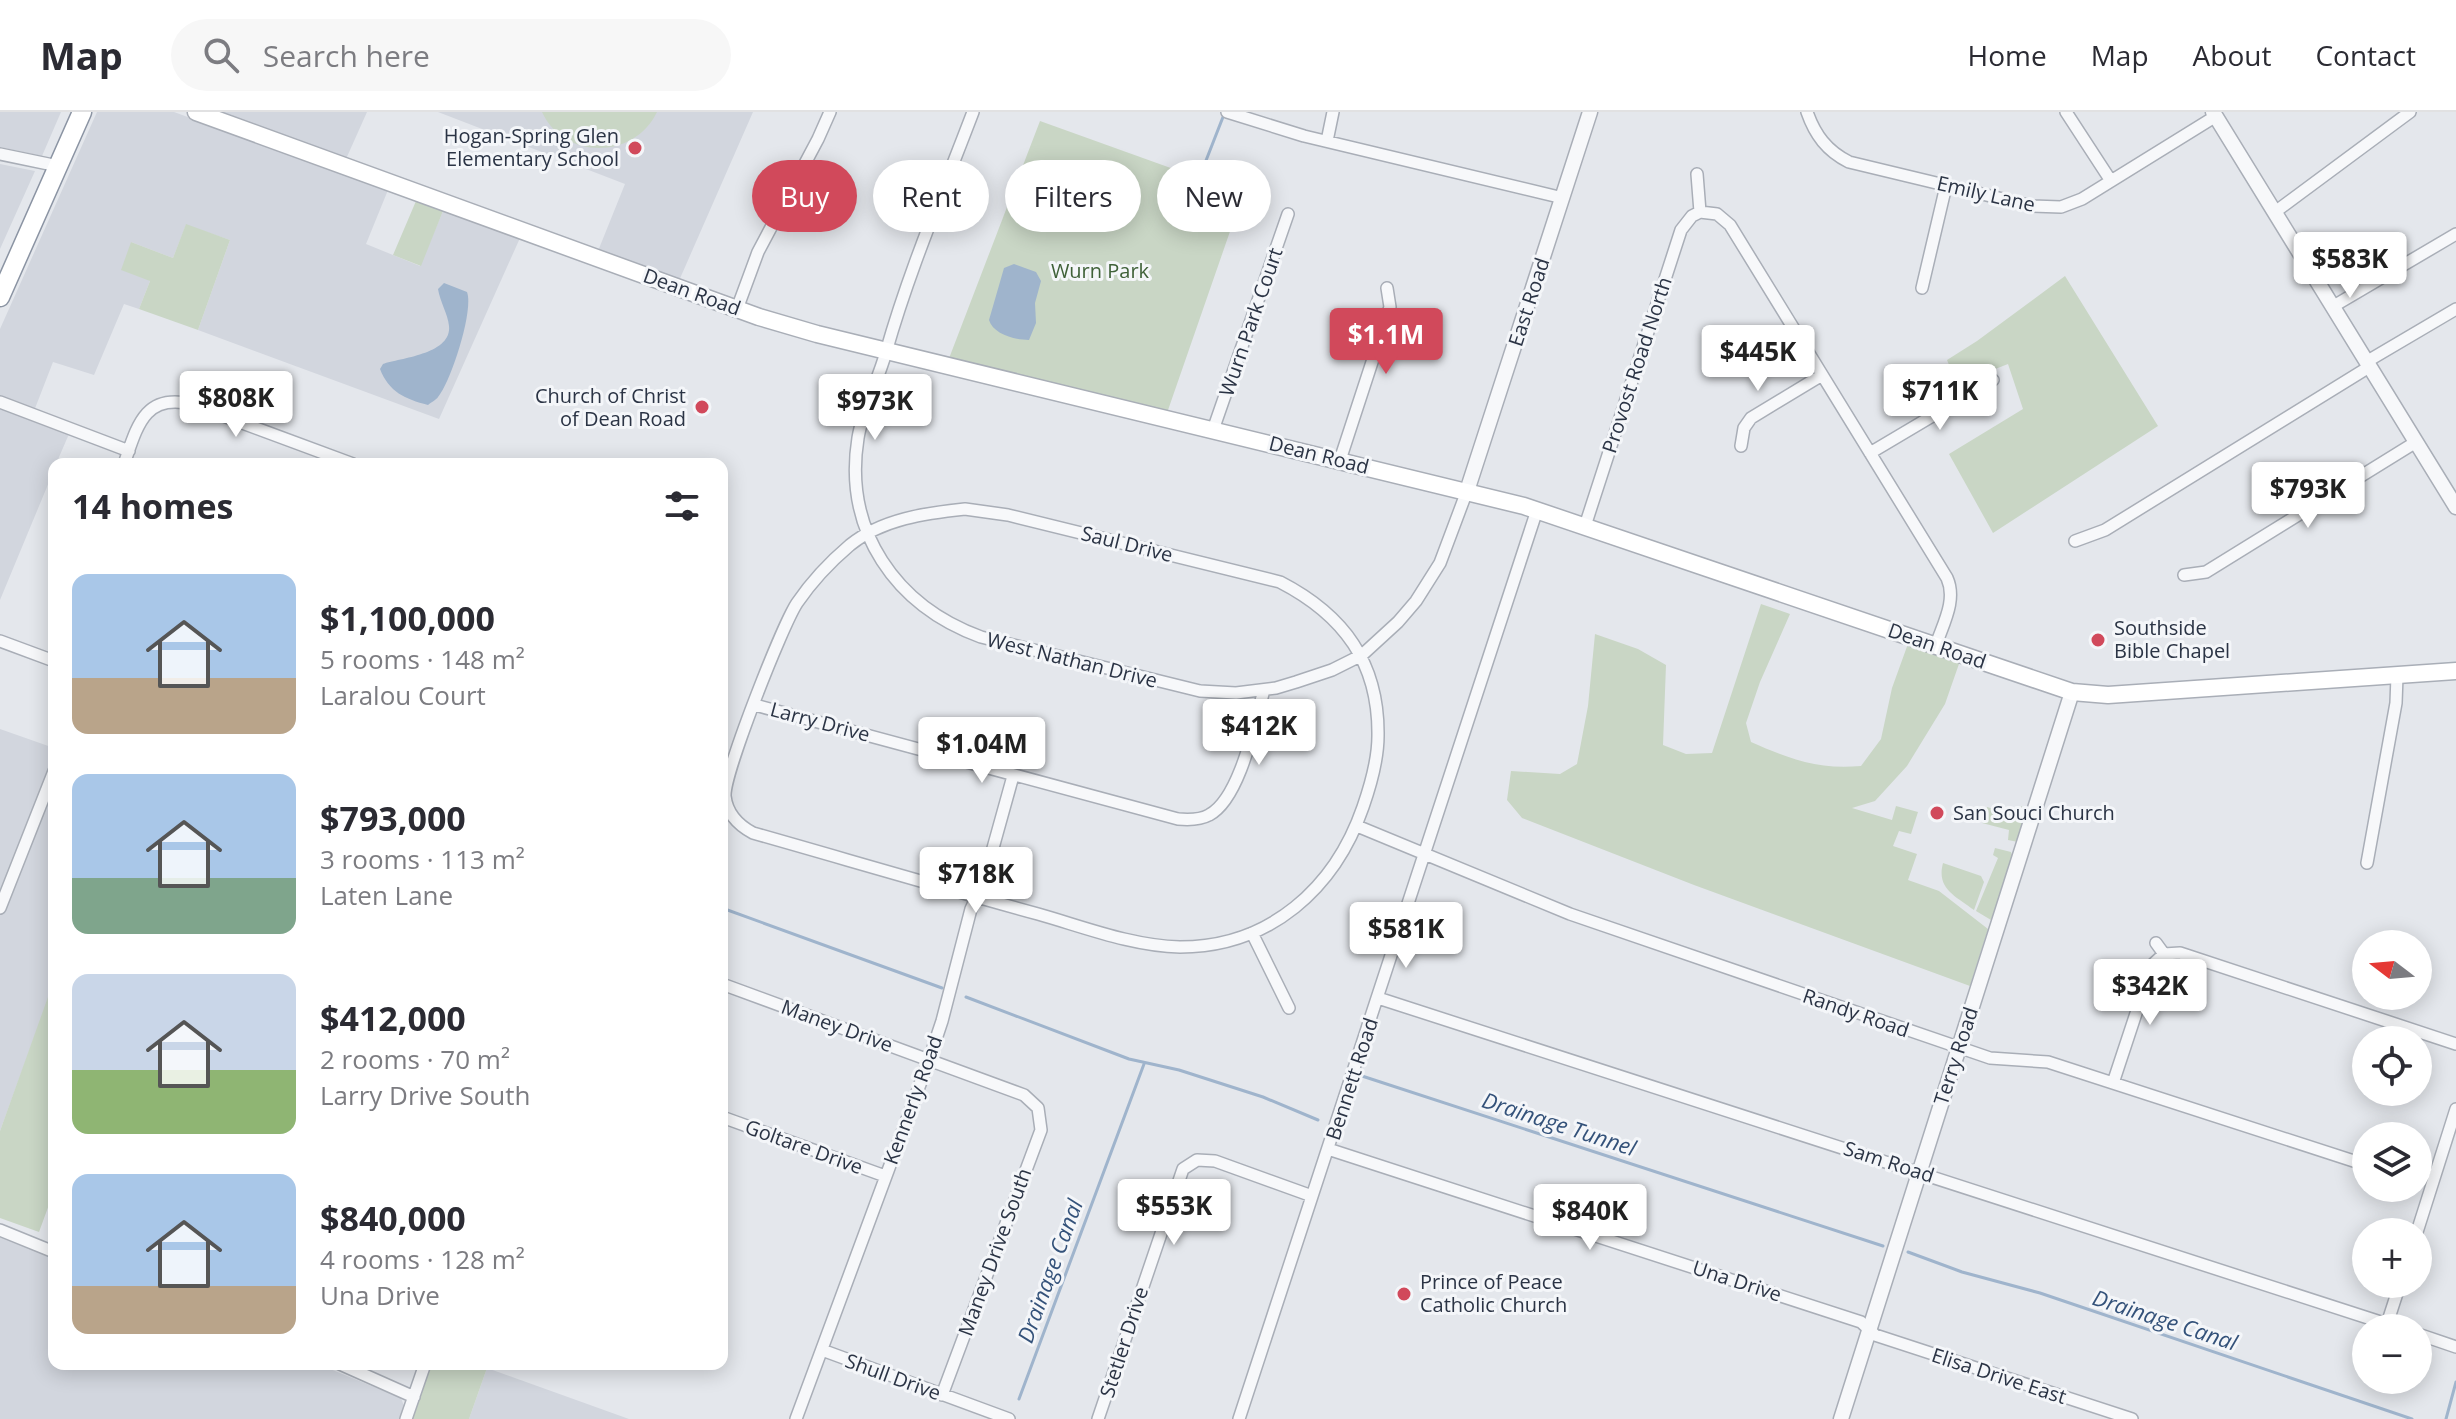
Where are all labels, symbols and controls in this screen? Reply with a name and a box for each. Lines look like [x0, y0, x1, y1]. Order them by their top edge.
search box [171, 19, 731, 91]
text: Map [40, 29, 123, 81]
icon: search [199, 33, 243, 77]
text: Search here [263, 35, 430, 76]
text: Home [1968, 36, 2047, 74]
text: Map [2091, 36, 2149, 74]
text: About [2193, 36, 2271, 74]
text: Contact [2315, 36, 2416, 74]
place label: Hogan-Spring Glen Elementary School [444, 122, 619, 172]
marker: Hogan-Spring Glen Elementary School [626, 139, 644, 157]
chip: Buy [752, 160, 857, 232]
chip: Rent [873, 160, 989, 232]
chip: Filters [1005, 160, 1141, 232]
chip: New [1157, 160, 1271, 232]
street label: Emily Lane [1934, 169, 2038, 218]
pin: $583K [2294, 232, 2406, 300]
text: $583K [2312, 240, 2388, 276]
street label: Wurn Park Court [1212, 244, 1289, 400]
street label: East Road [1501, 254, 1556, 350]
park label: Wurn Park [1051, 257, 1150, 284]
street label: Dean Road [640, 261, 745, 322]
street label: Provost Road North [1595, 273, 1678, 456]
pin: $1.1M [1330, 308, 1442, 376]
text: $1.1M [1348, 316, 1424, 352]
pin: $445K [1702, 325, 1814, 393]
text: $445K [1720, 333, 1796, 369]
pin: $711K [1884, 364, 1996, 432]
pin: $808K [180, 371, 292, 439]
text: $711K [1902, 372, 1978, 408]
pin: $973K [819, 374, 931, 442]
text: $808K [198, 379, 274, 415]
place label: Church of Christ of Dean Road [535, 382, 686, 432]
text: $973K [837, 382, 913, 418]
marker: Church of Christ of Dean Road [693, 398, 711, 416]
street label: Dean Road [1266, 429, 1372, 480]
pin: $793K [2252, 462, 2364, 530]
text: $793K [2270, 470, 2346, 506]
text: 14 homes [72, 483, 233, 529]
icon: filters [660, 484, 704, 528]
street label: Saul Drive [1078, 519, 1176, 568]
text: $1,100,000 [320, 595, 495, 641]
icon: home [136, 606, 232, 702]
place label: Southside Bible Chapel [2114, 614, 2230, 664]
street label: Dean Road [1885, 616, 1990, 675]
street label: West Nathan Drive [984, 625, 1160, 694]
marker: Southside Bible Chapel [2089, 631, 2107, 649]
text: 5 rooms · 148 m² [320, 641, 525, 677]
text: Laralou Court [320, 677, 486, 713]
street label: Larry Drive [767, 695, 873, 748]
pin: $412K [1203, 699, 1315, 767]
text: $412K [1221, 707, 1297, 743]
pin: $1.04M [917, 717, 1047, 785]
text: $1.04M [936, 725, 1028, 761]
text: $793,000 [320, 795, 466, 841]
place label: San Souci Church [1953, 799, 2115, 826]
marker: San Souci Church [1928, 804, 1946, 822]
icon: home [136, 806, 232, 902]
text: 3 rooms · 113 m² [320, 841, 525, 877]
pin: $718K [920, 847, 1032, 915]
text: $718K [938, 855, 1014, 891]
text: Laten Lane [320, 877, 453, 913]
pin: $581K [1350, 902, 1462, 970]
text: $581K [1368, 910, 1444, 946]
north arrow [2352, 930, 2432, 1010]
map controls [2352, 930, 2432, 1394]
pin: $342K [2094, 959, 2206, 1027]
text: $342K [2112, 967, 2188, 1003]
street label: Randy Road [1799, 982, 1913, 1043]
street label: Maney Drive [778, 993, 897, 1058]
text: $412,000 [320, 995, 466, 1041]
street label: Terry Road [1927, 1003, 1984, 1108]
icon: home [136, 1006, 232, 1102]
street label: Bennett Road [1319, 1014, 1384, 1143]
button: locate [2352, 1026, 2432, 1106]
street label: Kennerly Road [877, 1032, 948, 1168]
text: 2 rooms · 70 m² [320, 1041, 510, 1077]
text: Larry Drive South [320, 1077, 531, 1113]
water label: Drainage Tunnel [1479, 1084, 1640, 1162]
street label: Goltare Drive [742, 1113, 867, 1180]
button: layers [2352, 1122, 2432, 1202]
street label: Sam Road [1841, 1134, 1938, 1189]
street label: Maney Drive South [952, 1164, 1037, 1339]
pin: $553K [1118, 1179, 1230, 1247]
pin: $840K [1534, 1184, 1646, 1252]
text: $553K [1136, 1187, 1212, 1223]
text: $840K [1552, 1192, 1628, 1228]
water label: Drainage Canal [1009, 1194, 1089, 1347]
text: $840,000 [320, 1195, 466, 1241]
icon: home [136, 1206, 232, 1302]
button: + [2352, 1218, 2432, 1298]
text: 4 rooms · 128 m² [320, 1241, 525, 1277]
street label: Una Drive [1689, 1253, 1785, 1308]
place label: Prince of Peace Catholic Church [1420, 1268, 1567, 1318]
text: Una Drive [320, 1277, 440, 1313]
water label: Drainage Canal [2089, 1282, 2242, 1357]
street label: Stetler Drive [1093, 1283, 1154, 1401]
marker: Prince of Peace Catholic Church [1395, 1285, 1413, 1303]
button: − [2352, 1314, 2432, 1394]
street label: Elisa Drive East [1928, 1341, 2070, 1410]
street label: Shull Drive [842, 1347, 945, 1406]

